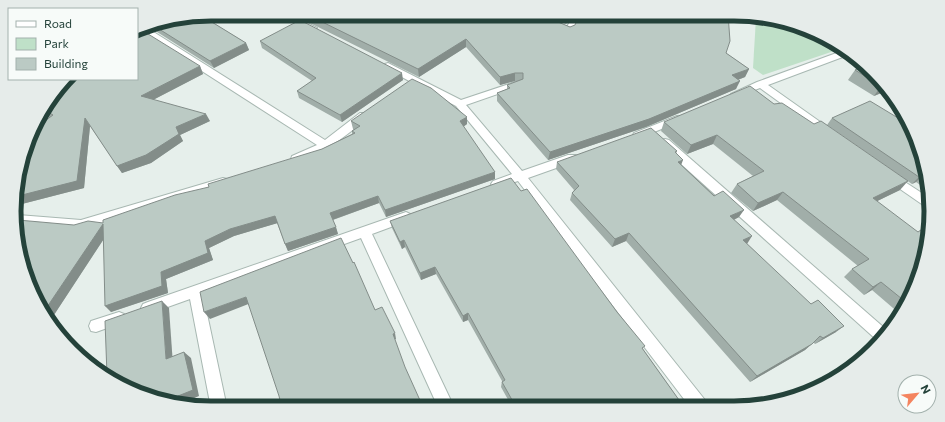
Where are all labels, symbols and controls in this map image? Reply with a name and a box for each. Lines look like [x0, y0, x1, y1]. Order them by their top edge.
legend [8, 8, 138, 80]
text: Road [44, 16, 72, 30]
text: Park [44, 36, 70, 50]
text: Building [44, 56, 88, 70]
north arrow [897, 374, 937, 414]
text: N [919, 382, 934, 396]

